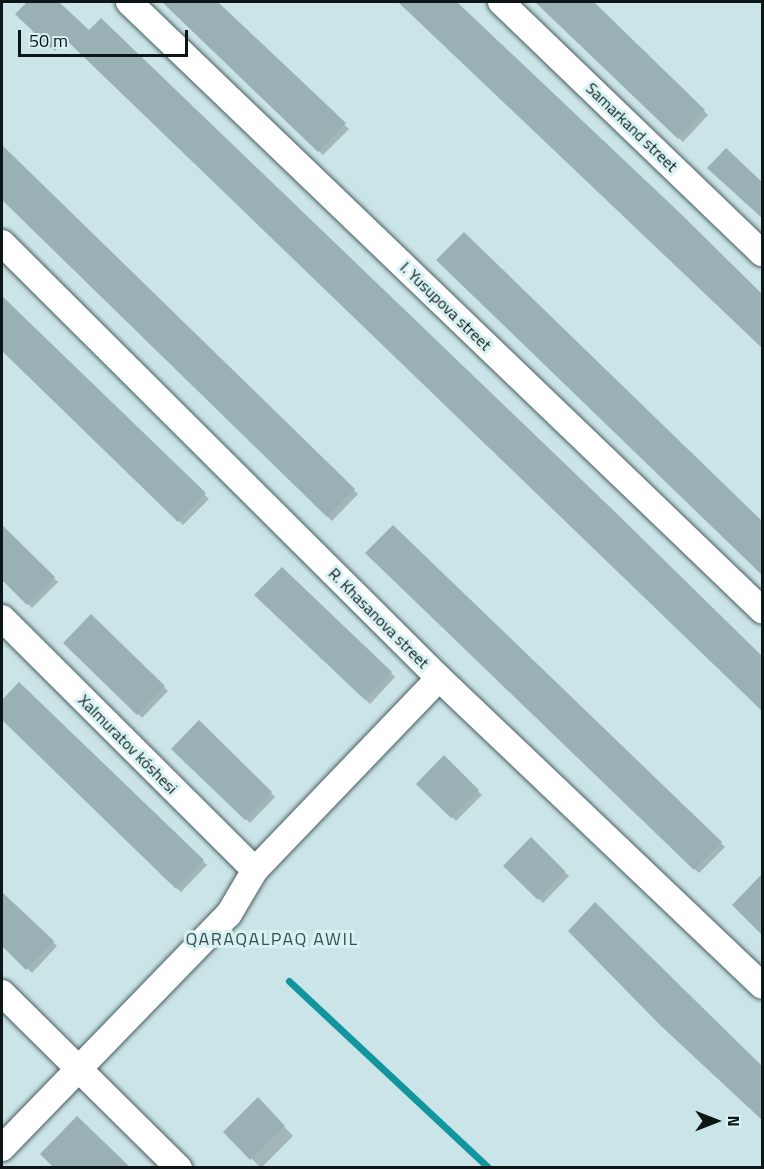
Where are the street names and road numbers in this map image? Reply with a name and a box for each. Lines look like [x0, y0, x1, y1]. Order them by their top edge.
street label: Samarkand street [582, 78, 682, 176]
street label: I. Yusupova street [397, 258, 495, 354]
street label: R. Khasanova street [325, 564, 433, 672]
street label: Xalmuratov kóshesi [74, 690, 182, 798]

